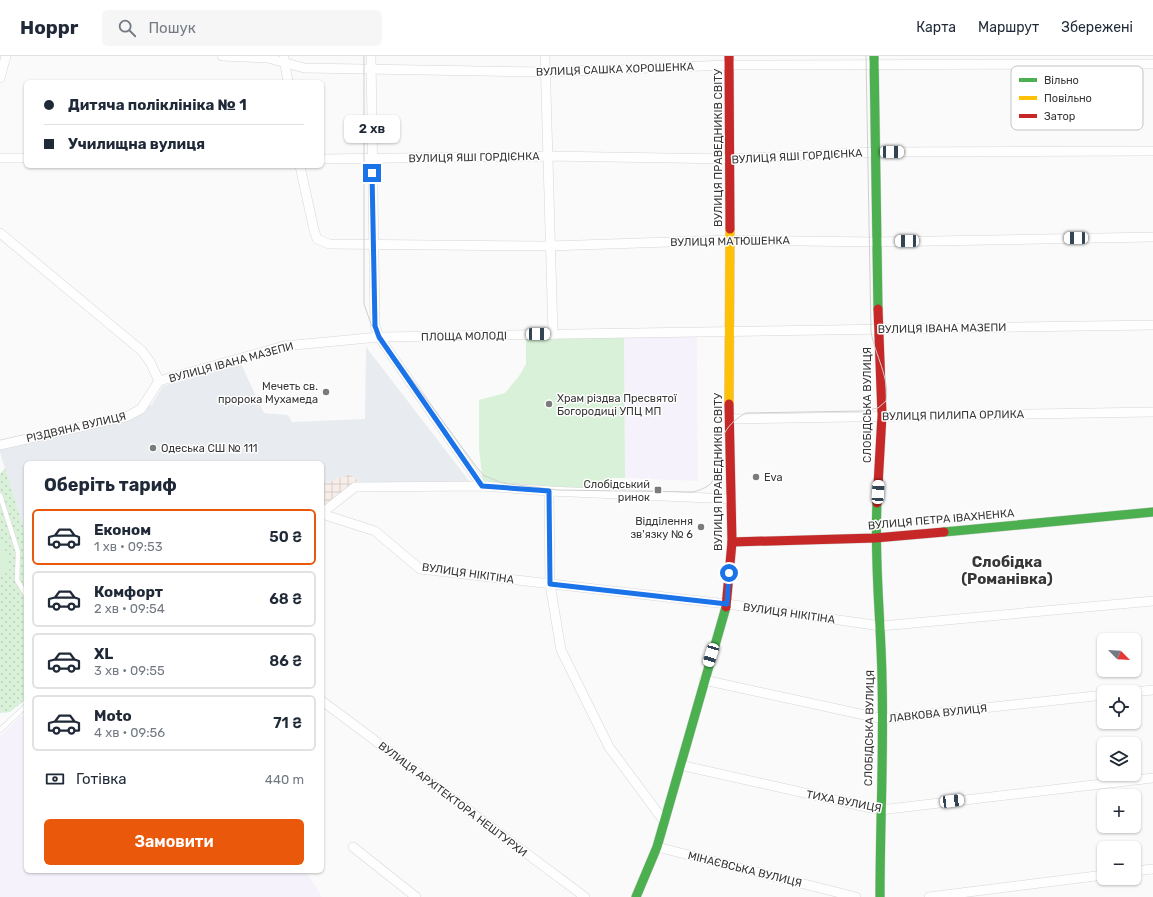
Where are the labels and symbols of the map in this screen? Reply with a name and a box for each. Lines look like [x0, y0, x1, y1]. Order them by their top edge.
street label: ВУЛИЦЯ САШКА ХОРОШЕНКА [536, 60, 695, 79]
legend [1011, 66, 1143, 130]
street label: ВУЛИЦЯ ПРАВЕДНИКІВ СВІТУ [712, 68, 725, 227]
text: Вільно [1044, 74, 1079, 87]
text: Повільно [1044, 92, 1092, 105]
text: Затор [1044, 110, 1075, 123]
callout: 2 хв [344, 115, 400, 143]
car [880, 146, 904, 158]
street label: ВУЛИЦЯ ЯШІ ГОРДІЄНКА [731, 147, 863, 166]
street label: ВУЛИЦЯ ЯШІ ГОРДІЄНКА [408, 150, 540, 165]
route end [363, 164, 381, 182]
car [1064, 232, 1088, 244]
street label: ВУЛИЦЯ МАТЮШЕНКА [670, 234, 791, 249]
car [895, 235, 919, 247]
street label: ВУЛИЦЯ ІВАНА МАЗЕПИ [878, 321, 1006, 336]
car [526, 328, 550, 340]
street label: ПЛОЩА МОЛОДІ [421, 329, 507, 344]
street label: ВУЛИЦЯ ІВАНА МАЗЕПИ [167, 340, 295, 385]
street label: СЛОБІДСЬКА ВУЛИЦЯ [861, 347, 874, 463]
place label: Мечеть св. пророка Мухамеда [218, 380, 318, 406]
marker: Мечеть св. пророка Мухамеда [321, 387, 331, 397]
place label: Храм різдва Пресвятої Богородиці УПЦ МП [557, 392, 677, 418]
street label: ВУЛИЦЯ ПРАВЕДНИКІВ СВІТУ [712, 392, 725, 551]
marker: Храм різдва Пресвятої Богородиці УПЦ МП [544, 399, 554, 409]
street label: ВУЛИЦЯ ПИЛИПА ОРЛИКА [882, 408, 1025, 423]
street label: РІЗДВЯНА ВУЛИЦЯ [25, 410, 127, 445]
place label: Одеська СШ № 111 [161, 442, 258, 455]
marker: Одеська СШ № 111 [148, 443, 158, 453]
place label: Eva [764, 471, 782, 484]
marker: Eva [751, 472, 761, 482]
place label: Слобідський ринок [583, 478, 650, 504]
car [871, 480, 885, 504]
marker: Слобідський ринок [653, 485, 663, 495]
street label: ВУЛИЦЯ ПЕТРА ІВАХНЕНКА [867, 507, 1015, 532]
place label: Відділення зв'язку № 6 [630, 515, 693, 541]
marker: Відділення зв'язку № 6 [696, 522, 706, 532]
district label: Слобідка (Романівка) [961, 553, 1053, 588]
street label: ВУЛИЦЯ НІКІТІНА [421, 561, 515, 586]
route start [720, 564, 738, 582]
street label: ВУЛИЦЯ НІКІТІНА [742, 601, 836, 626]
north arrow [1097, 633, 1141, 677]
car [702, 642, 720, 668]
street label: СЛОБІДСЬКА ВУЛИЦЯ [862, 670, 877, 786]
street label: ЛАВКОВА ВУЛИЦЯ [888, 702, 988, 725]
street label: ВУЛИЦЯ АРХІТЕКТОРА НЕШТУРХИ [376, 739, 530, 860]
street label: ТИХА ВУЛИЦЯ [805, 788, 883, 815]
car [939, 794, 965, 808]
street label: МІНАЄВСЬКА ВУЛИЦЯ [686, 849, 803, 890]

